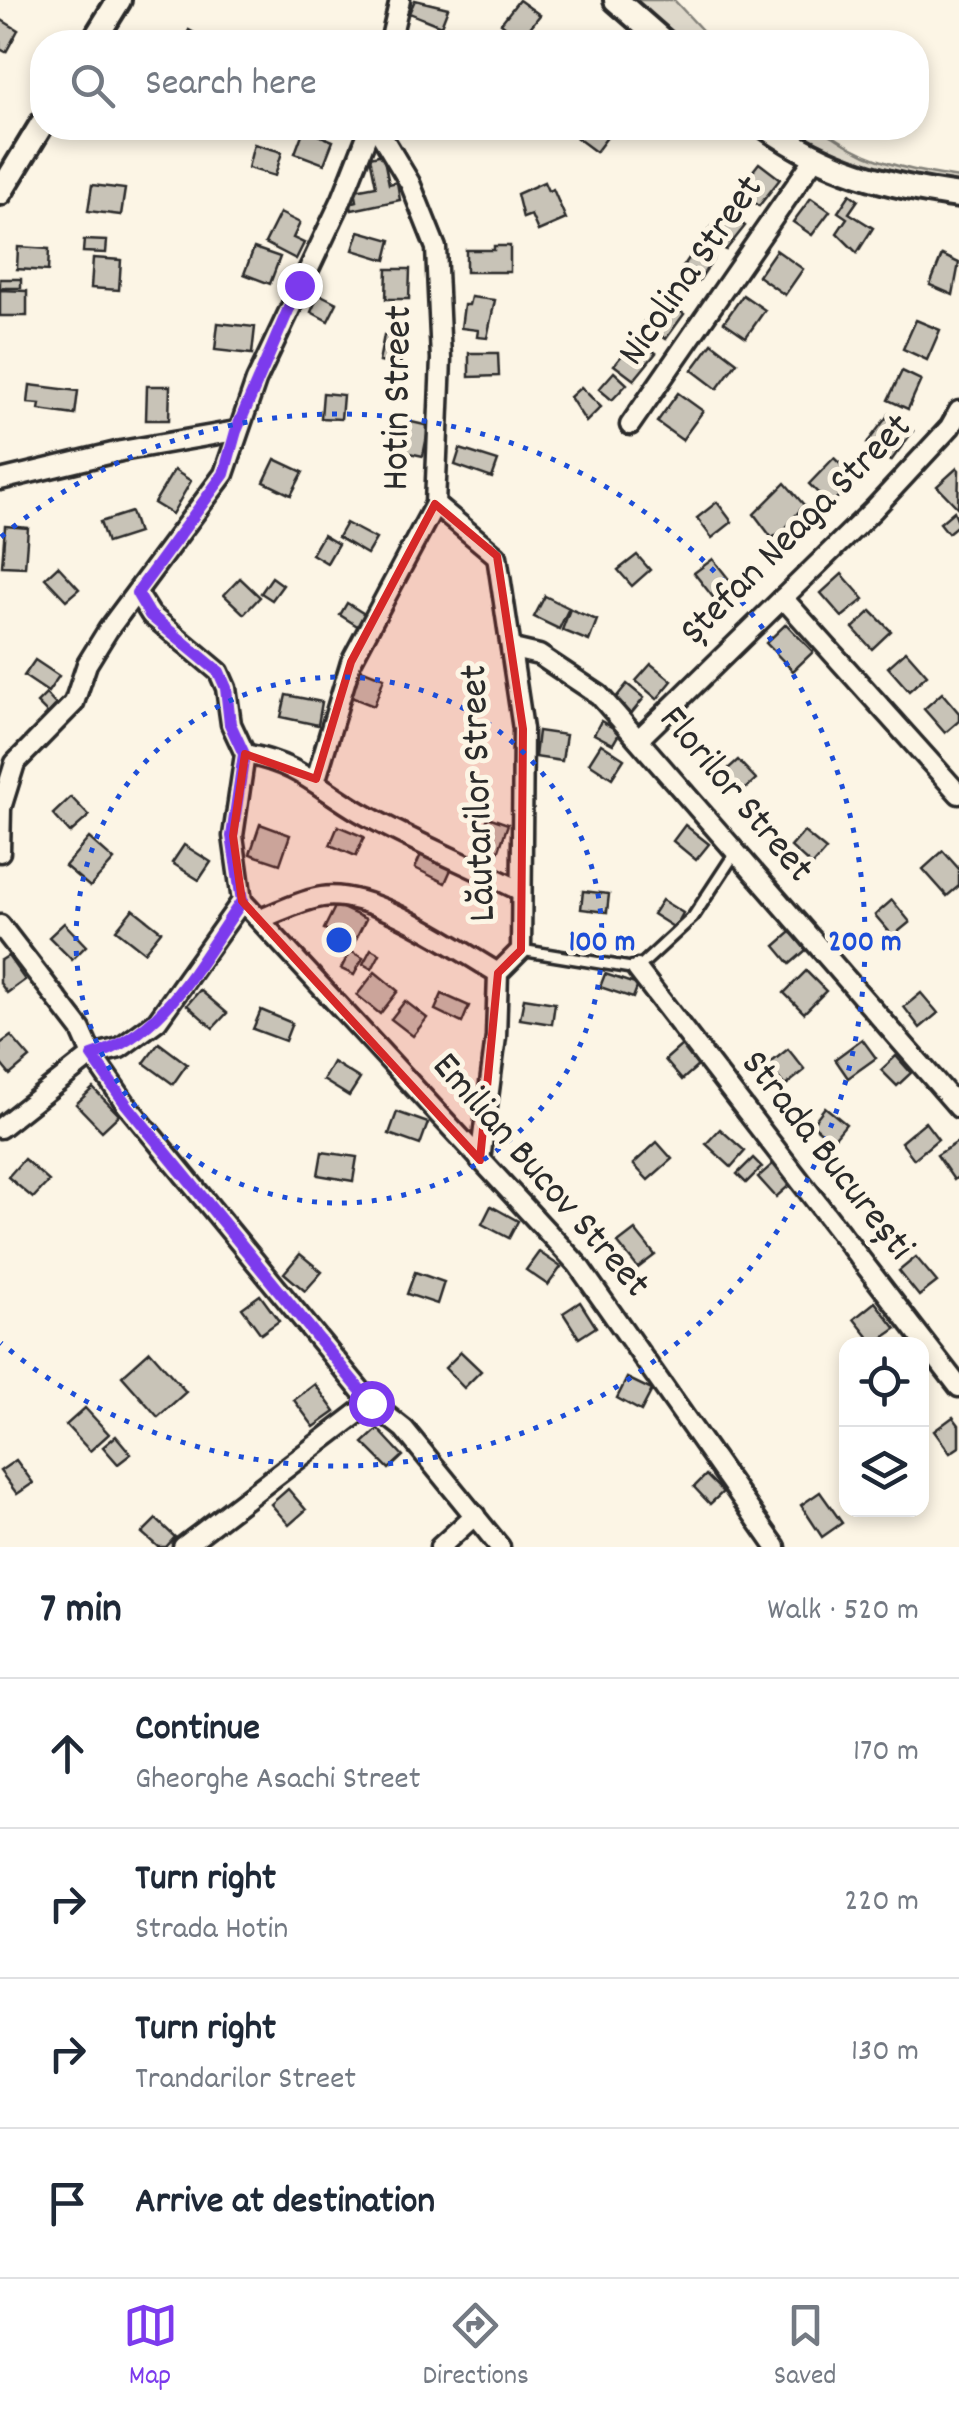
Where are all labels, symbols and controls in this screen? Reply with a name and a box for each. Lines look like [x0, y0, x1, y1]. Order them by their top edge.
search box [30, 30, 929, 140]
icon: search [65, 58, 120, 113]
text: Search here [145, 58, 317, 113]
street label: Nicolina Street [606, 165, 780, 379]
route end [277, 263, 323, 309]
street label: Hotin Street [370, 305, 430, 491]
street label: Ștefan Neaga Street [669, 402, 927, 660]
street label: Lăutarilor Street [448, 663, 514, 923]
street label: Florilor Street [643, 695, 825, 897]
centre of rings [321, 922, 357, 958]
text: 100 m [569, 923, 635, 966]
text: 200 m [828, 923, 902, 966]
street label: Strada București [724, 1040, 926, 1274]
street label: Emilian Bucov Street [416, 1042, 662, 1312]
map controls [839, 1337, 929, 1517]
button: locate [839, 1337, 929, 1427]
route start [349, 1381, 395, 1427]
button: layers [839, 1427, 929, 1517]
text: 7 min [40, 1582, 122, 1642]
text: Walk · 520 m [767, 1589, 919, 1635]
text: Continue [135, 1703, 260, 1758]
icon: ahead [40, 1726, 95, 1781]
text: 170 m [853, 1730, 919, 1776]
text: Gheorghe Asachi Street [135, 1758, 421, 1804]
text: Turn right [135, 1853, 276, 1908]
icon: right [40, 1876, 95, 1931]
text: 220 m [844, 1880, 919, 1926]
text: Strada Hotin [135, 1908, 288, 1954]
text: Turn right [135, 2003, 276, 2058]
icon: right [40, 2026, 95, 2081]
text: 130 m [851, 2030, 919, 2076]
text: Trandarilor Street [135, 2058, 356, 2104]
icon: arrive [40, 2176, 95, 2231]
text: Arrive at destination [135, 2176, 435, 2231]
tab: Map [123, 2298, 178, 2398]
tab: Directions [423, 2298, 529, 2398]
tab: Saved [774, 2298, 836, 2398]

